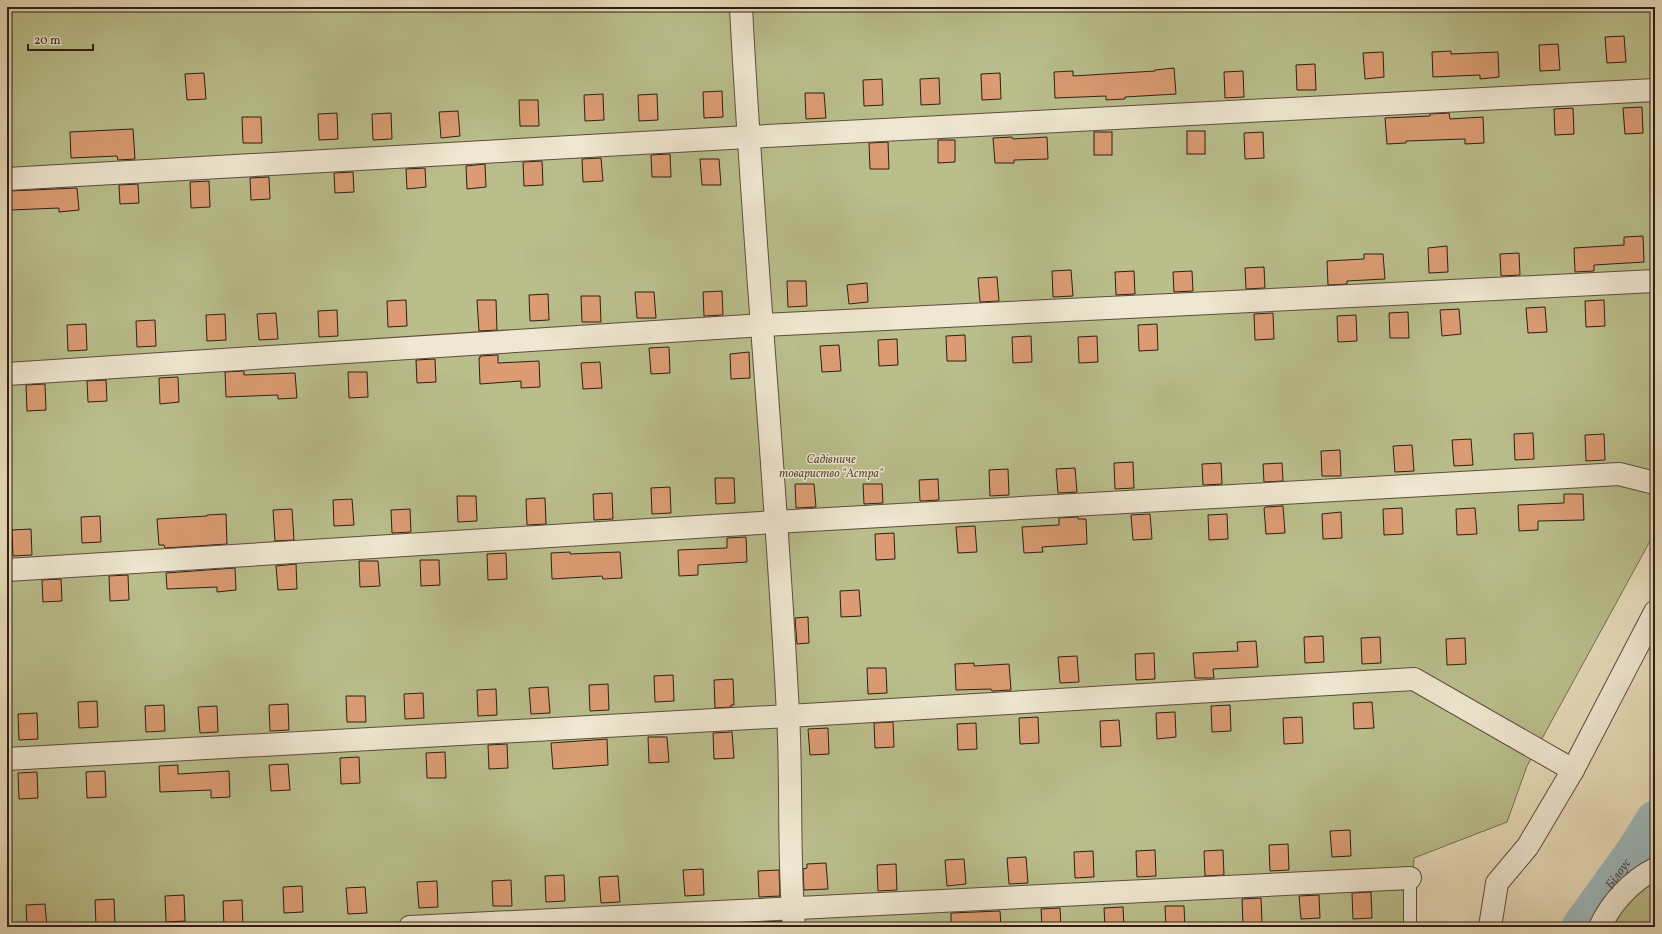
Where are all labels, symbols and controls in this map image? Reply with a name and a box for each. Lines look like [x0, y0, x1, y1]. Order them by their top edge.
scale bar [28, 26, 93, 52]
text: 20 m [34, 33, 61, 49]
park label: Садівниче товариство "Астра" [779, 452, 884, 482]
water label: Білоус [1602, 855, 1636, 893]

